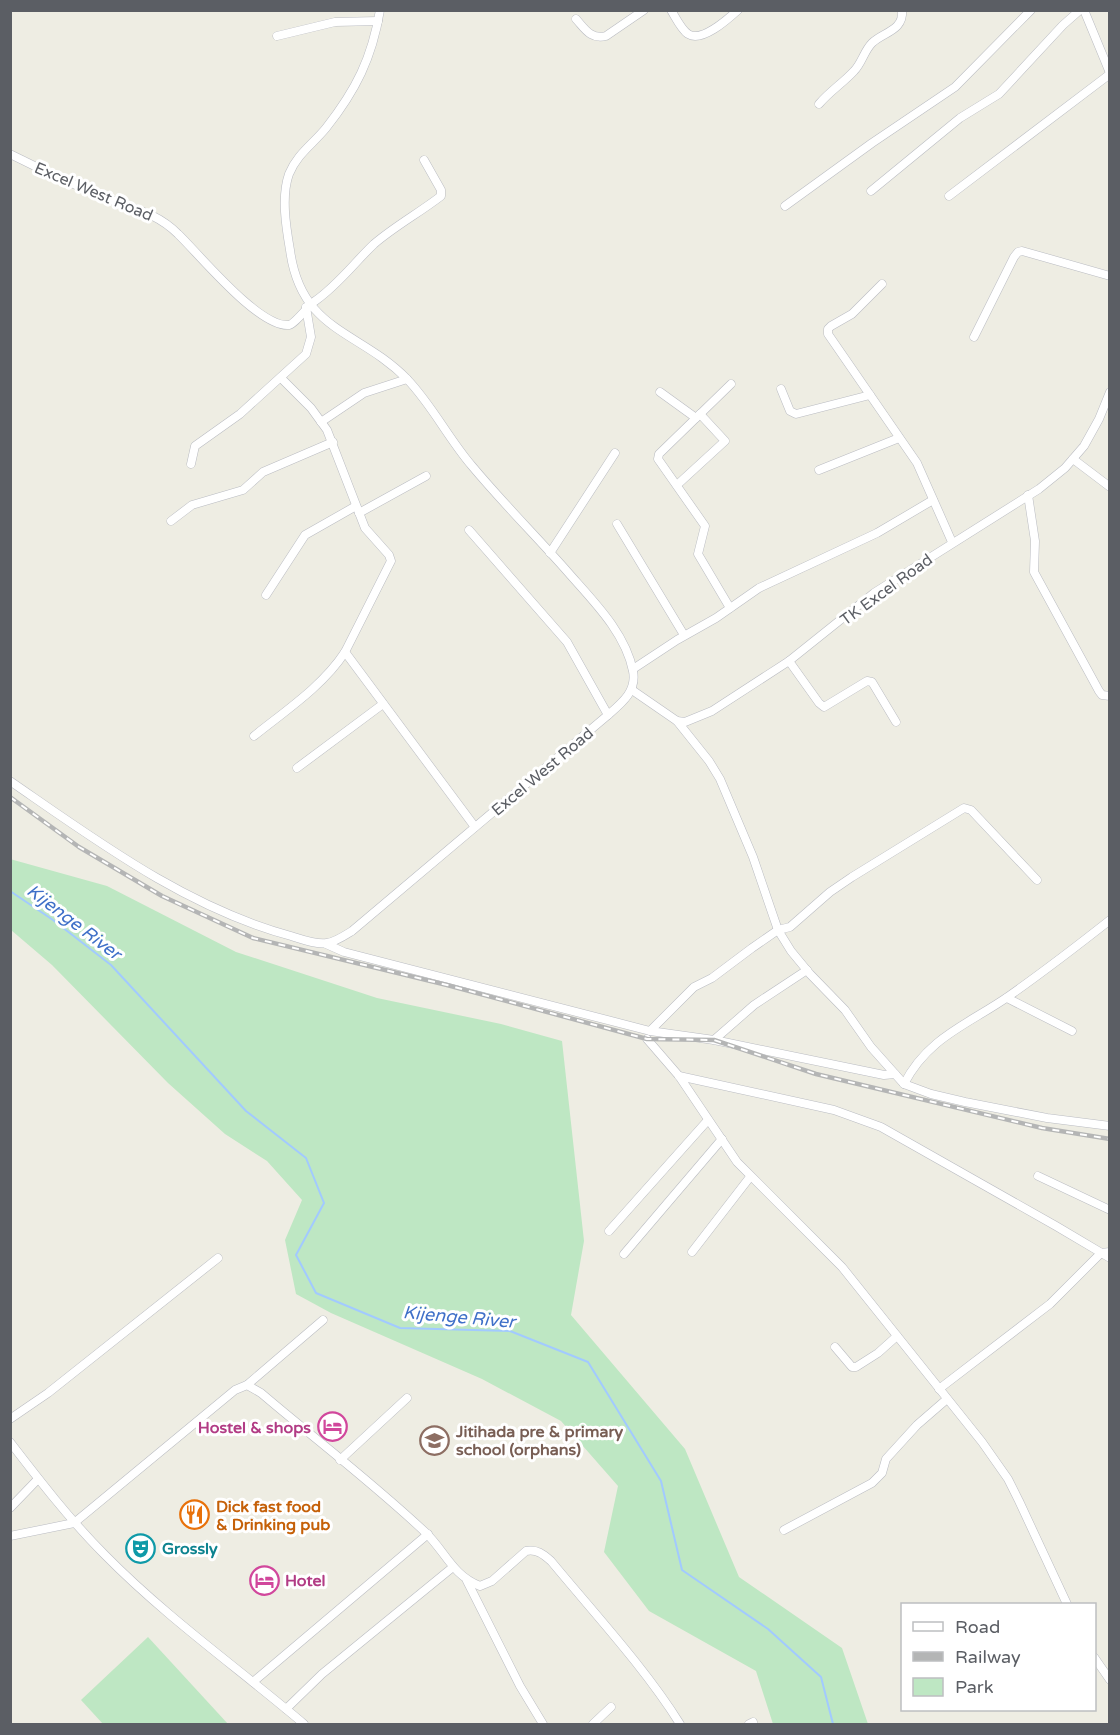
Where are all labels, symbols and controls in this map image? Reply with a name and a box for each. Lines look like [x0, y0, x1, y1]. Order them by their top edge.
street label: Excel West Road [31, 158, 156, 226]
street label: TK Excel Road [837, 550, 937, 630]
street label: Excel West Road [488, 723, 598, 820]
water label: Kijenge River [23, 879, 127, 966]
water label: Kijenge River [402, 1301, 518, 1333]
hotel icon: Hostel & shops [316, 1411, 348, 1443]
place label: Hostel & shops [198, 1418, 311, 1438]
place label: Jitihada pre & primary school (orphans) [455, 1422, 624, 1460]
school or university icon: Jitihada pre & primary school (orphans) [419, 1424, 451, 1456]
place label: Dick fast food & Drinking pub [216, 1497, 330, 1535]
restaurant icon: Dick fast food & Drinking pub [179, 1499, 211, 1531]
theatre icon: Grossly [125, 1532, 157, 1564]
place label: Grossly [162, 1539, 218, 1559]
hotel icon: Hotel [248, 1564, 280, 1596]
place label: Hotel [285, 1571, 326, 1591]
legend [901, 1603, 1096, 1711]
text: Road [955, 1616, 1000, 1638]
text: Railway [955, 1646, 1021, 1668]
text: Park [955, 1676, 994, 1698]

